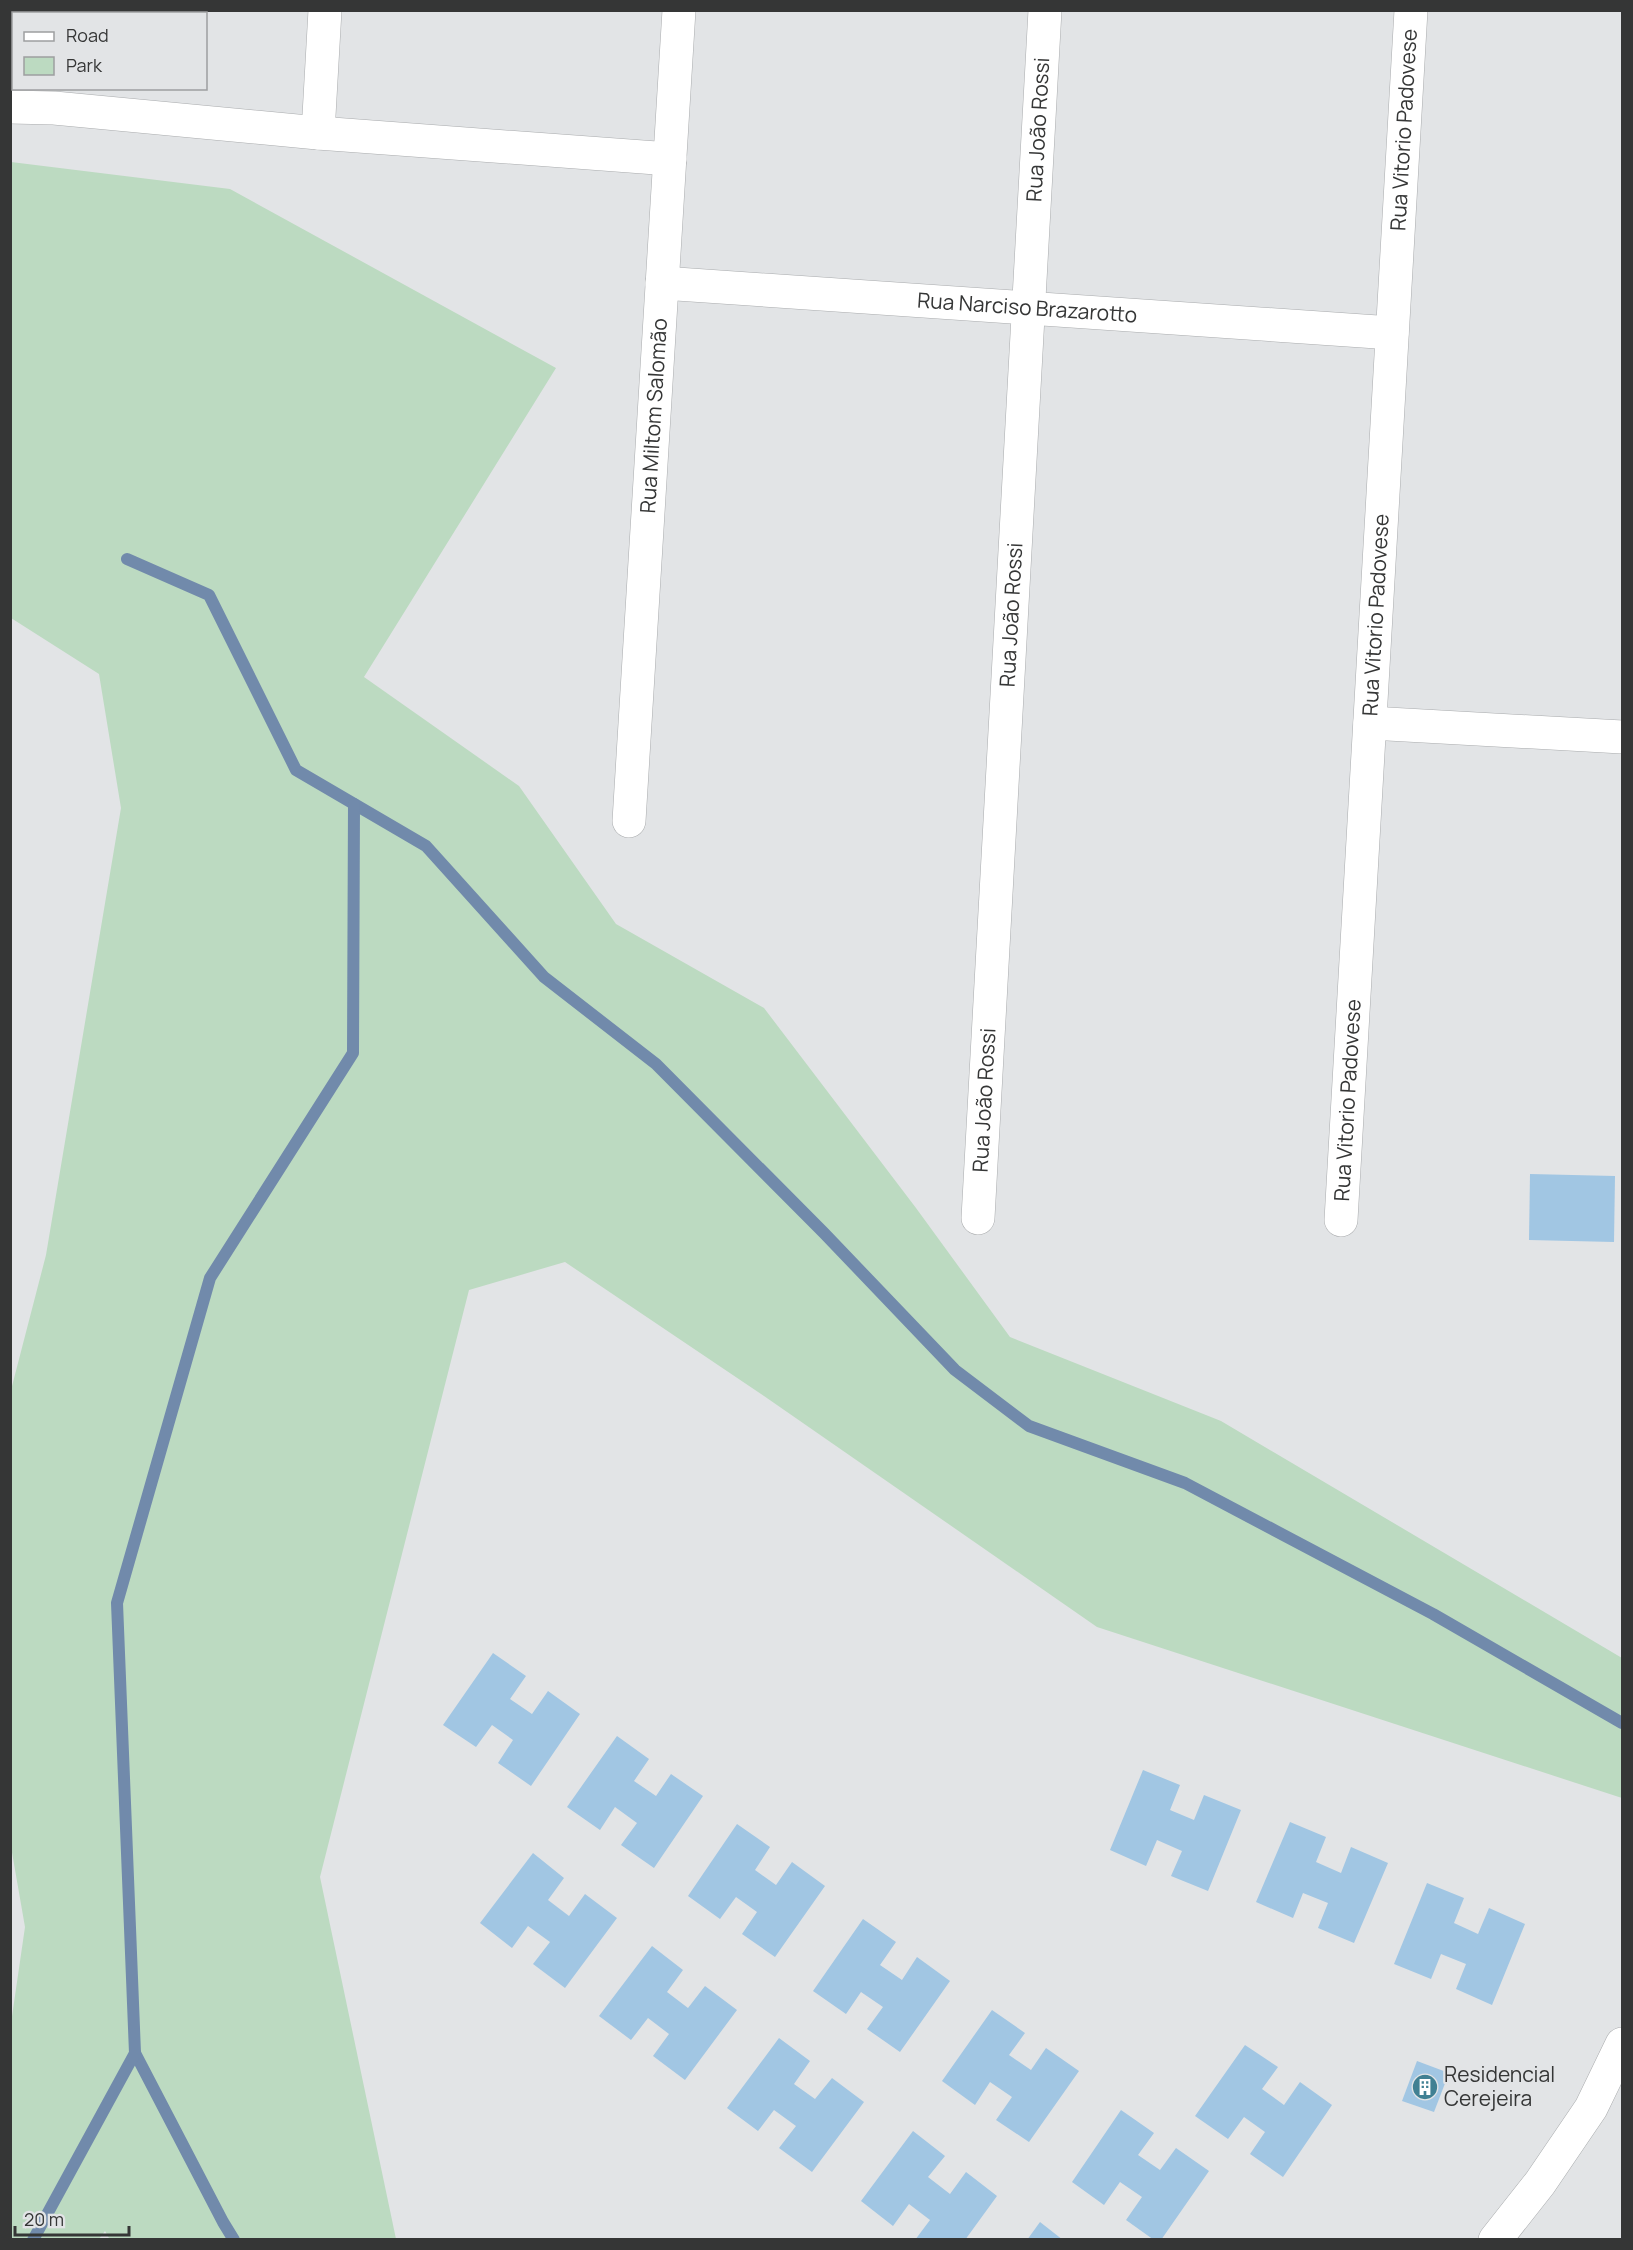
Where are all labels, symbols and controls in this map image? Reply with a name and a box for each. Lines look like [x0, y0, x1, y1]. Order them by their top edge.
legend [12, 12, 207, 90]
text: Road [66, 23, 109, 47]
street label: Rua Vitorio Padovese [1383, 28, 1423, 232]
text: Park [66, 53, 103, 77]
street label: Rua João Rossi [1019, 57, 1055, 203]
street label: Rua Narciso Brazarotto [916, 286, 1138, 329]
street label: Rua Miltom Salomão [633, 317, 673, 514]
street label: Rua Vitorio Padovese [1355, 513, 1395, 717]
street label: Rua João Rossi [992, 542, 1028, 688]
street label: Rua Vitorio Padovese [1327, 998, 1367, 1202]
street label: Rua João Rossi [966, 1027, 1002, 1173]
place label: Residencial Cerejeira [1444, 2060, 1555, 2112]
building icon: Residencial Cerejeira [1410, 2072, 1440, 2102]
scale bar [15, 2199, 129, 2237]
text: 20 m [24, 2207, 64, 2231]

